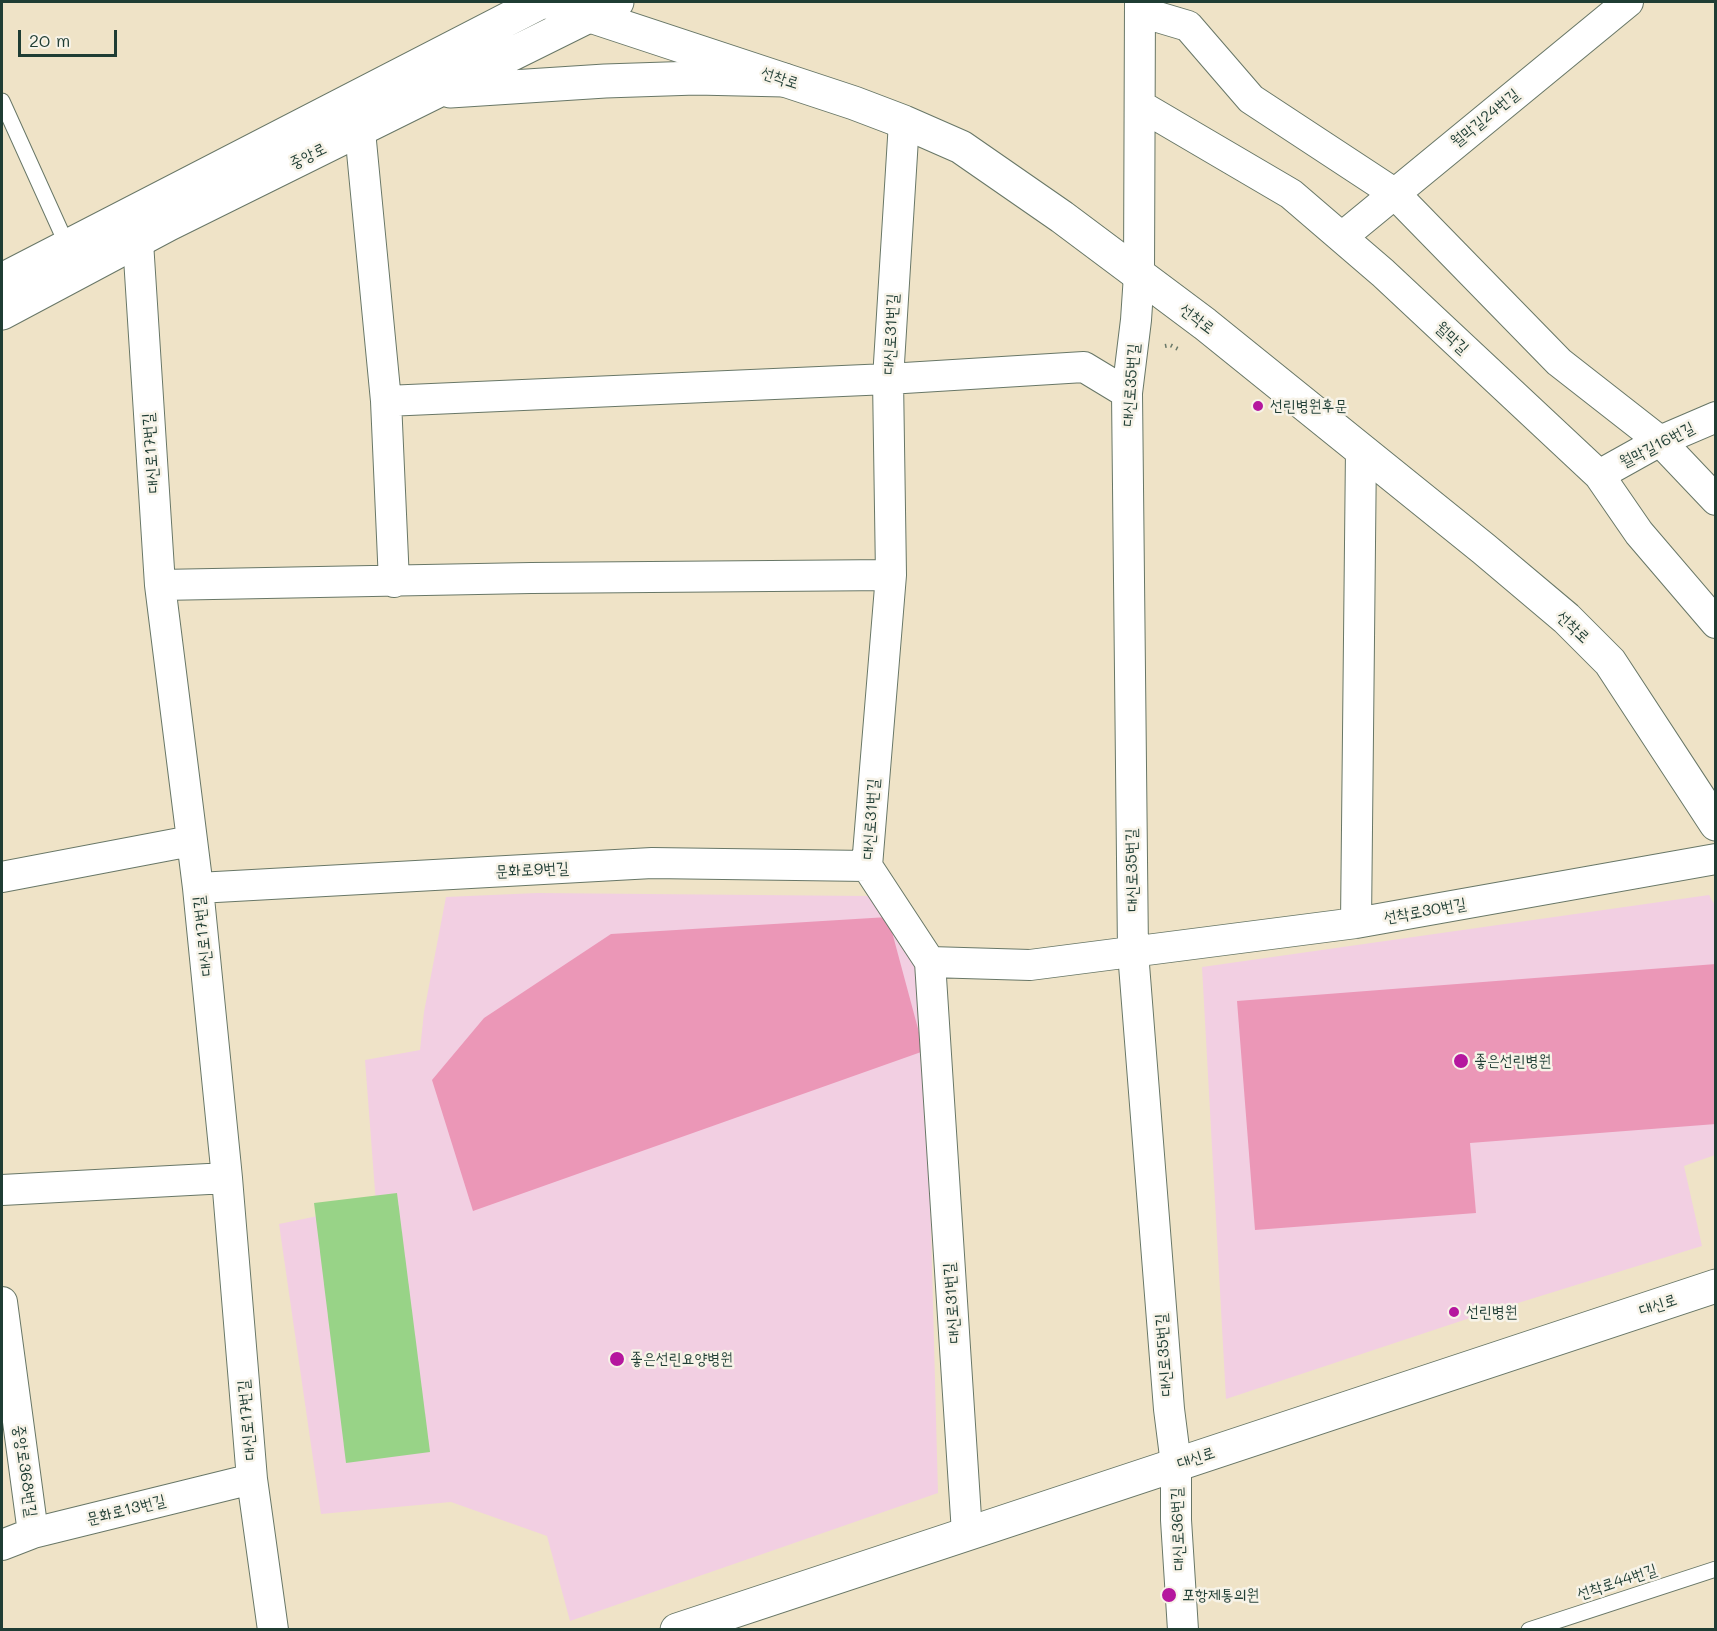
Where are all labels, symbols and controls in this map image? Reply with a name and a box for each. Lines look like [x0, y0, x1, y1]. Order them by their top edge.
scale bar [21, 18, 120, 56]
text: 20 m [29, 28, 70, 52]
street label: 선착로 [759, 63, 801, 93]
street label: 월막길24번길 [1447, 85, 1523, 151]
street label: 중앙로 [286, 139, 330, 173]
street label: 대신로31번길 [879, 293, 903, 375]
street label: 선착로 [1176, 300, 1218, 338]
street label: 월막길 [1431, 318, 1473, 358]
street label: 대신로35번길 [1119, 343, 1143, 427]
place label: 선린병원후문 [1270, 396, 1347, 416]
marker: 선린병원후문 [1251, 399, 1265, 413]
street label: 대신로17번길 [139, 412, 163, 494]
street label: 월막길16번길 [1616, 418, 1698, 472]
street label: 선착로 [1552, 607, 1594, 647]
street label: 대신로31번길 [859, 778, 883, 860]
street label: 대신로35번길 [1122, 828, 1142, 912]
street label: 문화로9번길 [495, 858, 569, 882]
street label: 선착로30번길 [1382, 894, 1468, 928]
street label: 대신로17번길 [189, 895, 217, 977]
place label: 좋은선린병원 [1474, 1051, 1551, 1071]
marker: 좋은선린병원 [1452, 1052, 1470, 1070]
street label: 대신로31번길 [940, 1262, 964, 1344]
street label: 대신로 [1637, 1290, 1679, 1320]
place label: 선린병원 [1466, 1302, 1518, 1322]
marker: 선린병원 [1447, 1305, 1461, 1319]
street label: 대신로35번길 [1152, 1313, 1176, 1397]
place label: 좋은선린요양병원 [630, 1349, 733, 1369]
marker: 좋은선린요양병원 [608, 1350, 626, 1368]
street label: 대신로17번길 [234, 1379, 260, 1461]
street label: 중앙로368번길 [9, 1424, 41, 1518]
street label: 대신로 [1175, 1443, 1217, 1473]
street label: 대신로36번길 [1167, 1487, 1189, 1571]
street label: 문화로13번길 [84, 1491, 168, 1529]
street label: 선착로44번길 [1574, 1560, 1660, 1604]
place label: 포항제통의원 [1182, 1585, 1259, 1605]
marker: 포항제통의원 [1160, 1586, 1178, 1604]

